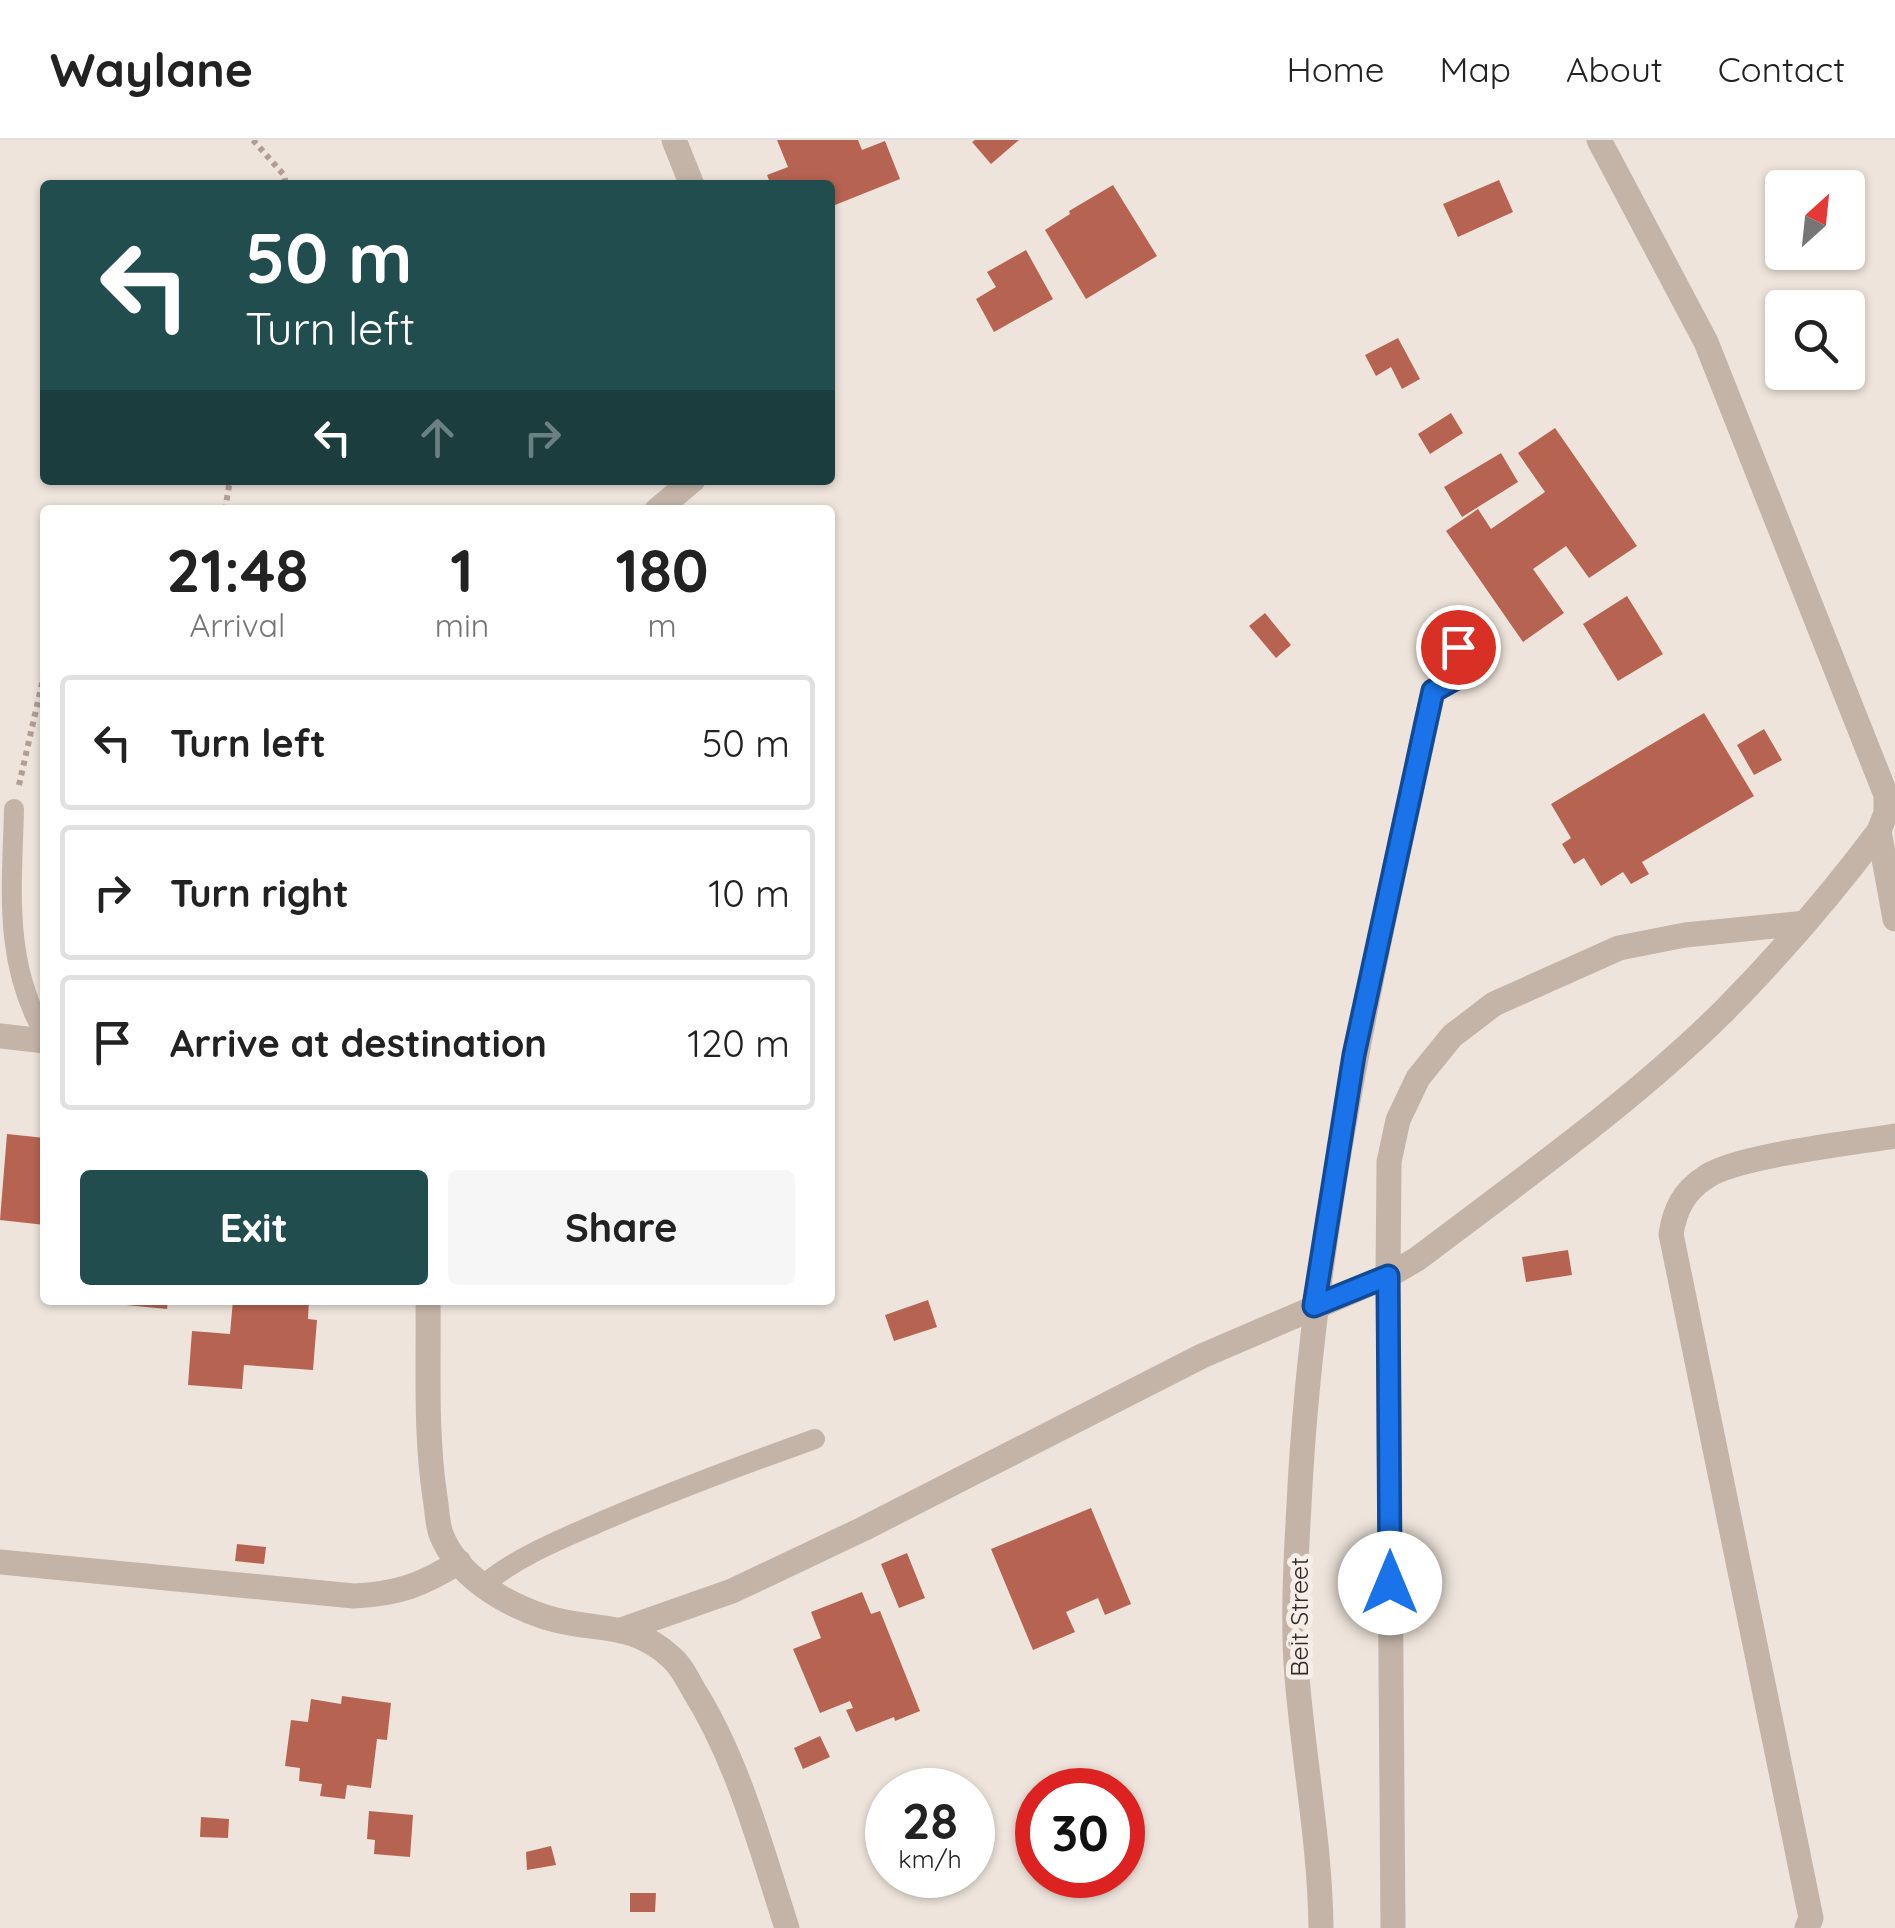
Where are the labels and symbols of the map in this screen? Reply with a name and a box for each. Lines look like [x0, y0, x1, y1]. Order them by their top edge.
north arrow [1765, 170, 1865, 270]
pin [1416, 605, 1501, 690]
position arrow [1338, 1531, 1442, 1635]
street label: Beit Street [1283, 1557, 1314, 1677]
speed limit sign: 30 [1015, 1768, 1145, 1898]

